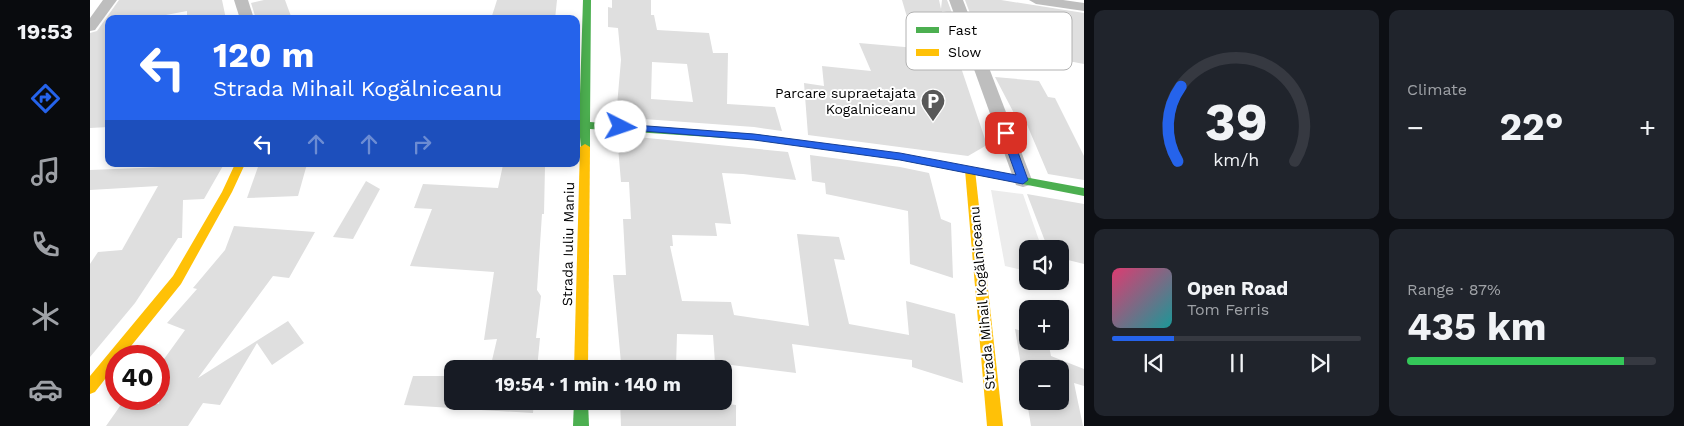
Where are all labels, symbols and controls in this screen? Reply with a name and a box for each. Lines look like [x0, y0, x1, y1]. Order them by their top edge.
legend [906, 12, 1072, 70]
text: 19:53 [17, 19, 73, 44]
text: Fast [948, 22, 977, 38]
text: 120 m [213, 34, 314, 76]
icon: left [130, 35, 195, 100]
text: Slow [948, 44, 981, 60]
text: Strada Mihail Kogălniceanu [213, 76, 502, 101]
text: Climate [1407, 80, 1467, 99]
icon: directions [28, 81, 63, 116]
place label: Parcare supraetajata Kogalniceanu [775, 85, 916, 117]
parking icon: Parcare supraetajata Kogalniceanu [920, 88, 946, 122]
text: 39 [1205, 92, 1268, 153]
position arrow [594, 100, 646, 152]
text: 22° [1499, 105, 1564, 149]
text: − [1407, 111, 1424, 144]
text: + [1639, 111, 1656, 144]
pin [985, 112, 1027, 154]
icon: arrive [992, 119, 1020, 147]
icon: left [249, 130, 277, 158]
icon: ahead [302, 130, 330, 158]
icon: ahead [355, 130, 383, 158]
icon: right [408, 130, 436, 158]
text: km/h [1213, 149, 1260, 170]
icon: music [28, 154, 63, 189]
street label: Strada Iuliu Maniu [559, 182, 577, 306]
street label: Strada Mihail Kogălniceanu [966, 206, 998, 390]
icon: phone [28, 227, 63, 262]
map controls [1019, 240, 1069, 410]
button: sound [1019, 240, 1069, 290]
text: Open Road [1187, 277, 1288, 300]
text: Range · 87% [1407, 280, 1501, 299]
icon: climate [28, 299, 63, 334]
button: + [1019, 300, 1069, 350]
text: Tom Ferris [1187, 300, 1269, 319]
text: 435 km [1407, 305, 1547, 349]
speed limit sign: 40 [105, 345, 170, 410]
icon: previous [1140, 349, 1168, 377]
icon: pause [1223, 349, 1251, 377]
icon: next [1306, 349, 1334, 377]
button: − [1019, 360, 1069, 410]
icon: car [28, 372, 63, 407]
text: 19:54 · 1 min · 140 m [495, 373, 681, 396]

